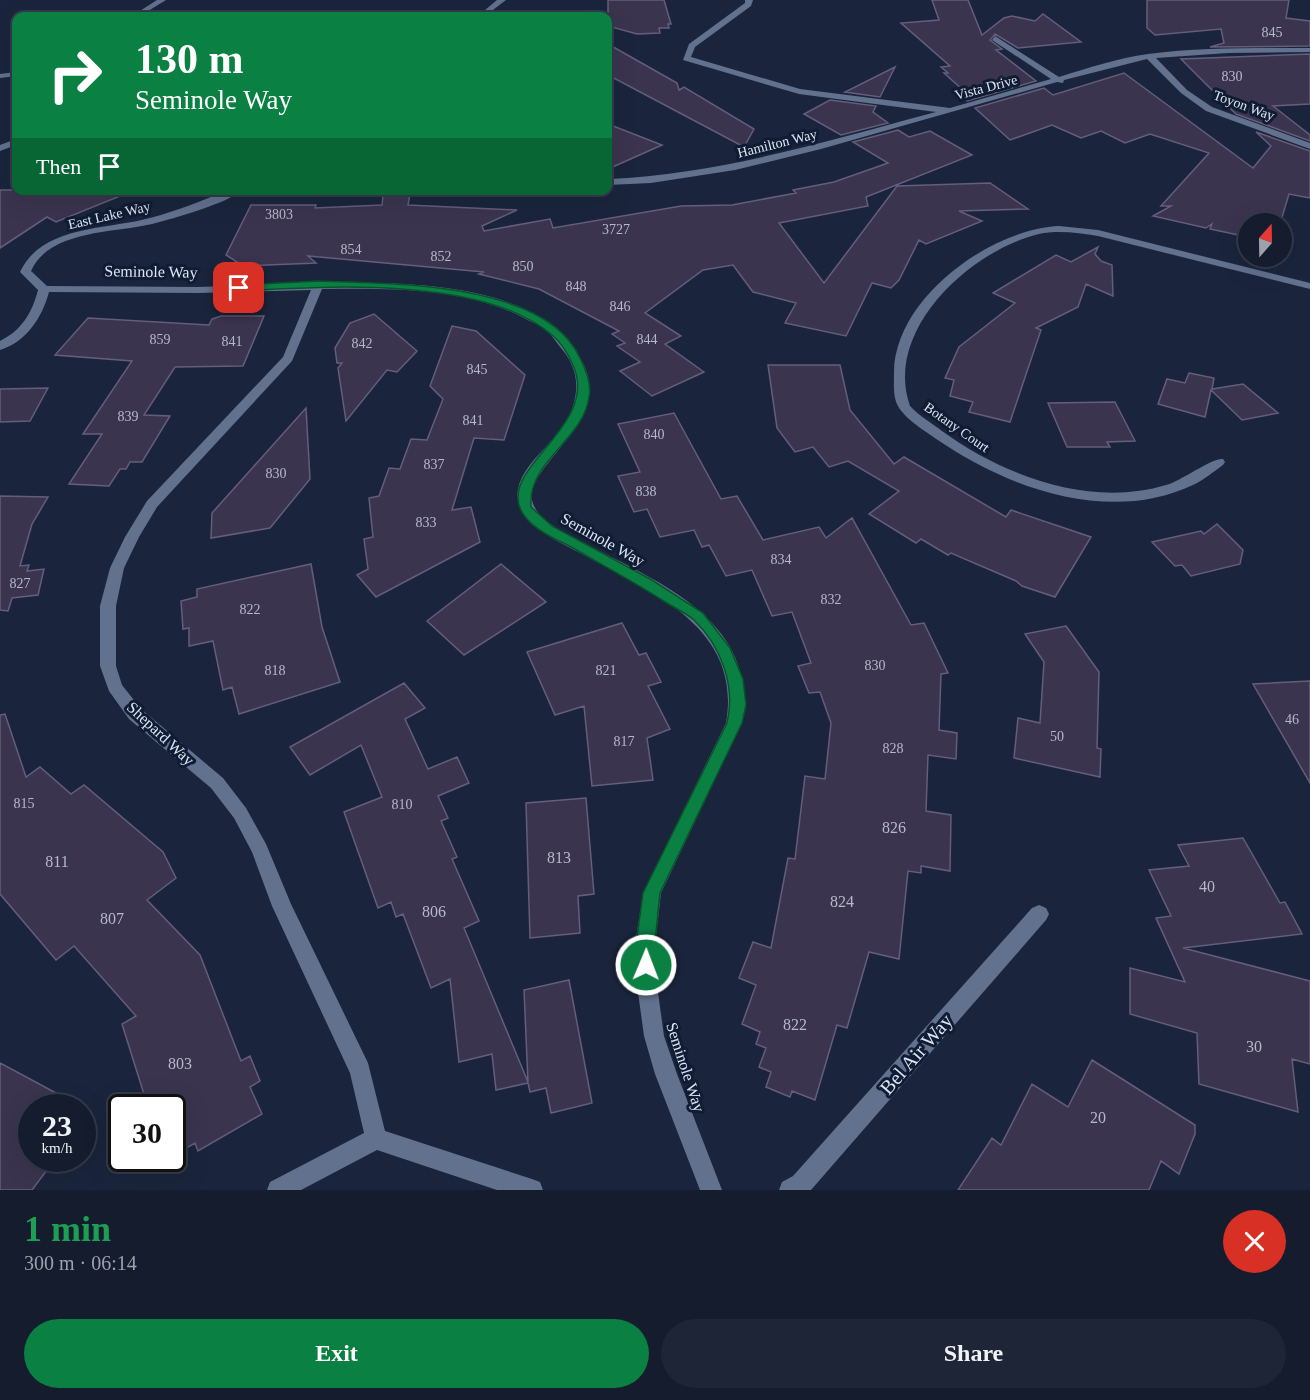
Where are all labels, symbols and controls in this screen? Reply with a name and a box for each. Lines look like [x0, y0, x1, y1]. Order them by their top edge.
house number: 845 [1262, 25, 1283, 40]
icon: right [36, 36, 114, 114]
text: 130 m [135, 36, 244, 82]
house number: 830 [1222, 69, 1243, 84]
street label: Vista Drive [953, 72, 1019, 103]
text: Seminole Way [135, 85, 292, 115]
street label: Toyon Way [1211, 87, 1277, 123]
street label: Hamilton Way [736, 126, 818, 161]
icon: arrive [93, 150, 126, 183]
text: Then [36, 154, 81, 179]
street label: East Lake Way [66, 199, 152, 232]
house number: 3803 [265, 207, 293, 222]
north arrow [1238, 213, 1292, 267]
map controls [1238, 213, 1292, 267]
house number: 3727 [602, 222, 630, 237]
house number: 854 [341, 242, 362, 257]
house number: 852 [431, 249, 452, 264]
house number: 850 [513, 259, 534, 274]
street label: Seminole Way [104, 262, 198, 282]
pin [213, 262, 264, 313]
icon: arrive [222, 271, 255, 304]
house number: 848 [566, 279, 587, 294]
house number: 846 [610, 299, 631, 314]
house number: 859 [150, 332, 171, 347]
house number: 844 [637, 332, 658, 347]
house number: 841 [222, 334, 243, 349]
house number: 842 [352, 336, 373, 351]
house number: 845 [467, 362, 488, 377]
street label: Botany Court [921, 400, 992, 455]
house number: 839 [118, 409, 139, 424]
house number: 841 [463, 413, 484, 428]
house number: 840 [644, 427, 665, 442]
house number: 837 [424, 457, 445, 472]
house number: 830 [266, 466, 287, 481]
house number: 838 [636, 484, 657, 499]
street label: Seminole Way [557, 509, 648, 570]
house number: 833 [416, 515, 437, 530]
house number: 834 [771, 552, 792, 567]
house number: 827 [10, 576, 31, 591]
house number: 832 [821, 592, 842, 607]
house number: 822 [240, 602, 261, 617]
house number: 830 [865, 658, 886, 673]
house number: 818 [265, 663, 286, 678]
house number: 821 [596, 663, 617, 678]
street label: Shepard Way [123, 698, 198, 769]
house number: 46 [1285, 712, 1299, 727]
house number: 50 [1050, 729, 1064, 744]
house number: 817 [614, 734, 635, 749]
house number: 828 [883, 741, 904, 756]
house number: 815 [14, 796, 35, 811]
house number: 810 [392, 797, 413, 812]
house number: 826 [882, 819, 906, 836]
house number: 813 [547, 849, 571, 866]
house number: 811 [45, 853, 69, 870]
house number: 40 [1199, 878, 1215, 895]
house number: 824 [830, 893, 854, 910]
house number: 806 [422, 903, 446, 920]
house number: 807 [100, 910, 124, 927]
position arrow [614, 933, 678, 997]
street label: Bel Air Way [875, 1009, 958, 1099]
house number: 822 [783, 1016, 807, 1033]
street label: Seminole Way [662, 1020, 708, 1114]
house number: 30 [1246, 1038, 1262, 1055]
house number: 803 [168, 1055, 192, 1072]
speed limit sign: 30 [108, 1094, 186, 1172]
text: 23 [42, 1109, 72, 1142]
house number: 20 [1090, 1109, 1106, 1126]
text: km/h [42, 1140, 72, 1156]
text: 1 min [24, 1209, 111, 1249]
button: close [1223, 1210, 1286, 1273]
text: 300 m · 06:14 [24, 1252, 137, 1274]
button: Exit [24, 1319, 649, 1388]
button: Share [661, 1319, 1286, 1388]

